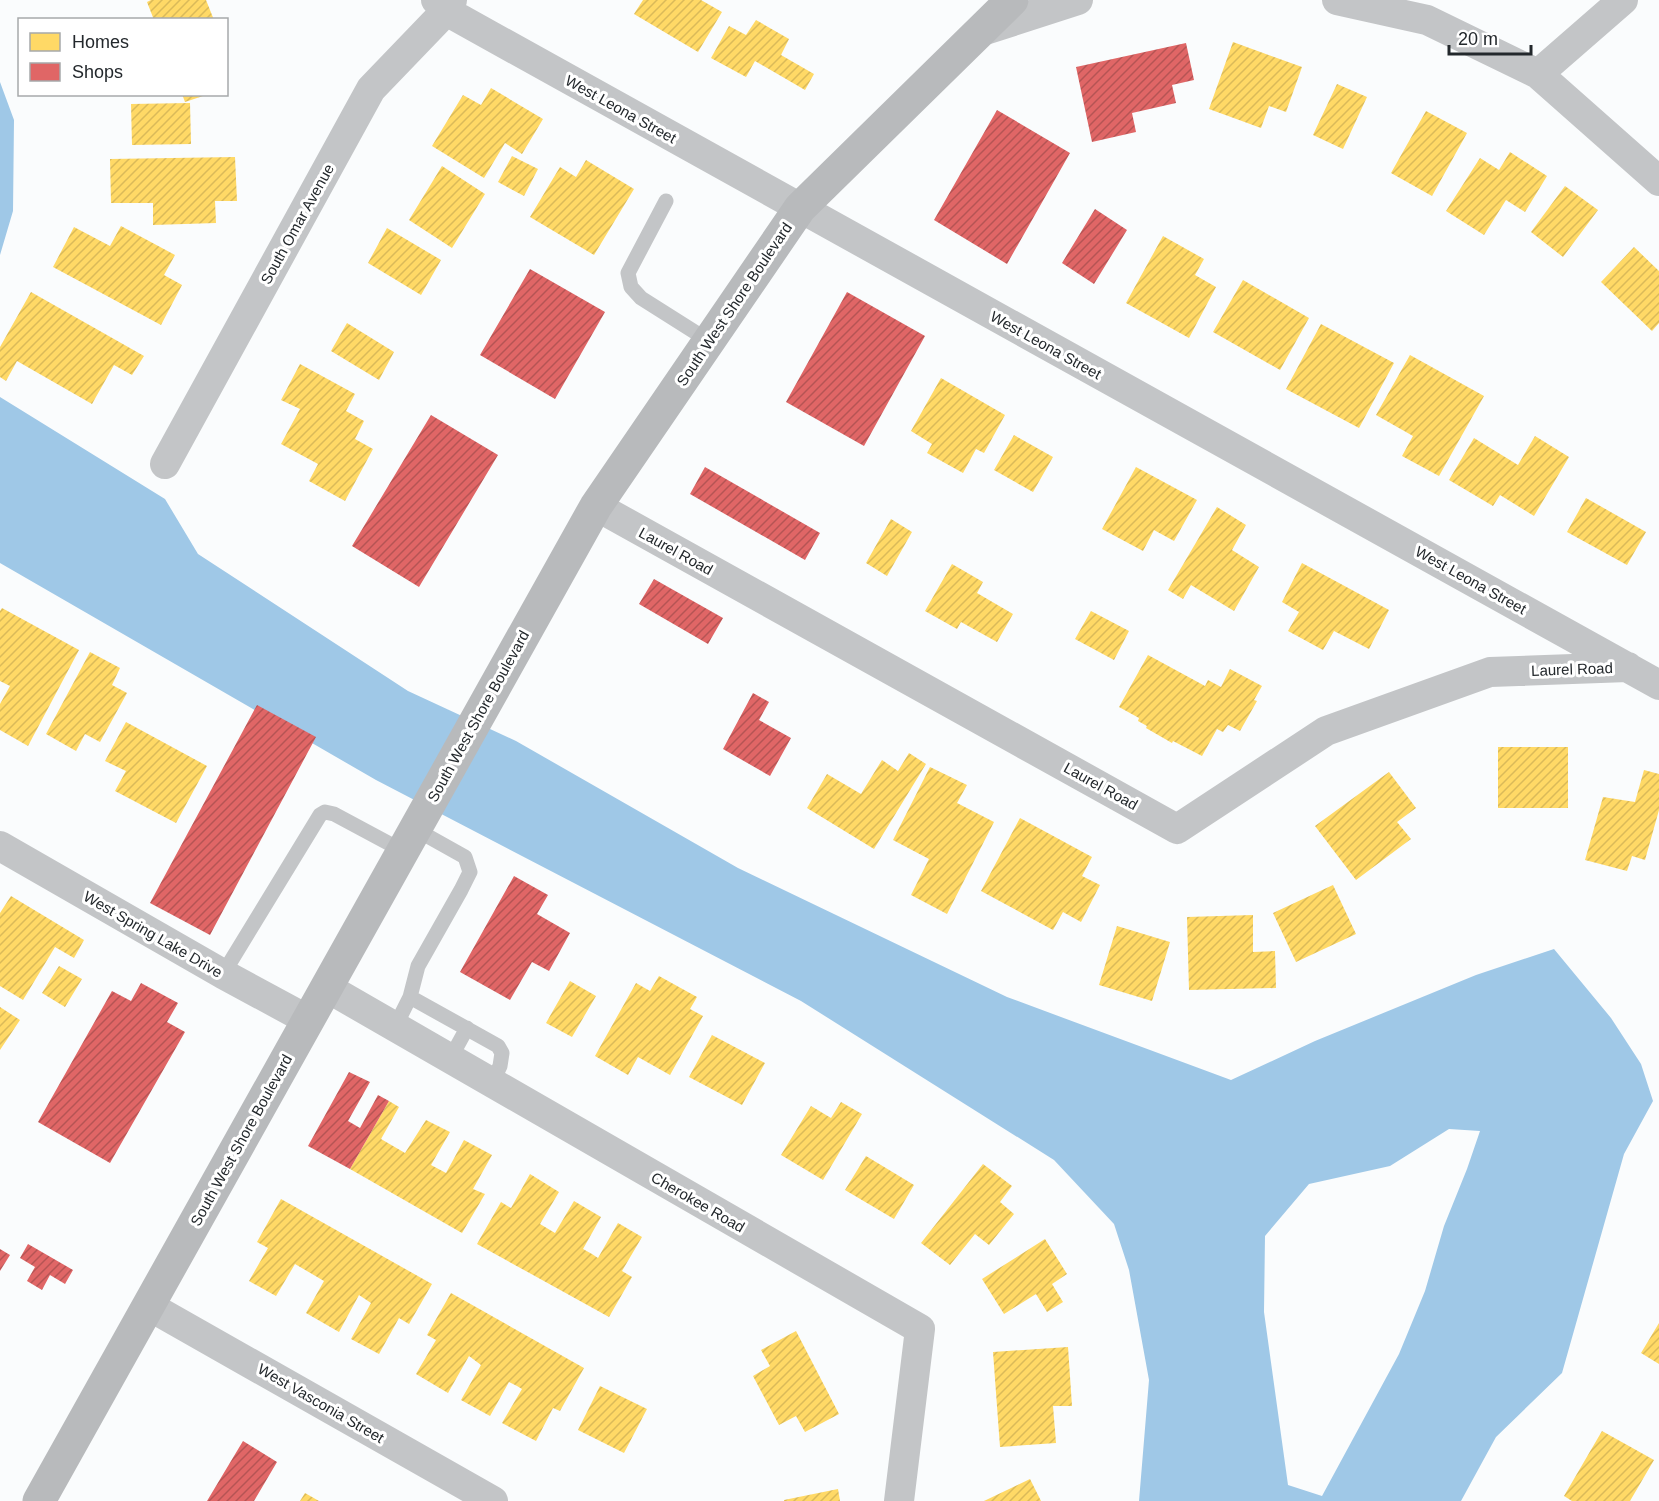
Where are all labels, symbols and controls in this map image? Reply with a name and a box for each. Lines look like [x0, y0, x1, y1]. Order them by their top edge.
legend [18, 18, 228, 96]
scale bar [1449, 18, 1532, 56]
text: 20 m [1458, 29, 1498, 49]
text: Homes [72, 32, 129, 52]
text: Shops [72, 62, 123, 82]
street label: West Leona Street [563, 72, 680, 147]
street label: South Omar Avenue [257, 161, 337, 287]
street label: South West Shore Boulevard [673, 219, 795, 389]
street label: West Leona Street [988, 308, 1105, 383]
street label: Laurel Road [636, 524, 716, 578]
street label: West Leona Street [1413, 543, 1530, 618]
street label: South West Shore Boulevard [424, 627, 532, 805]
street label: Laurel Road [1531, 659, 1613, 679]
street label: Laurel Road [1061, 759, 1141, 813]
street label: West Spring Lake Drive [81, 887, 225, 981]
street label: South West Shore Boulevard [187, 1051, 295, 1229]
street label: Cherokee Road [648, 1168, 748, 1236]
street label: West Vasconia Street [255, 1360, 388, 1446]

